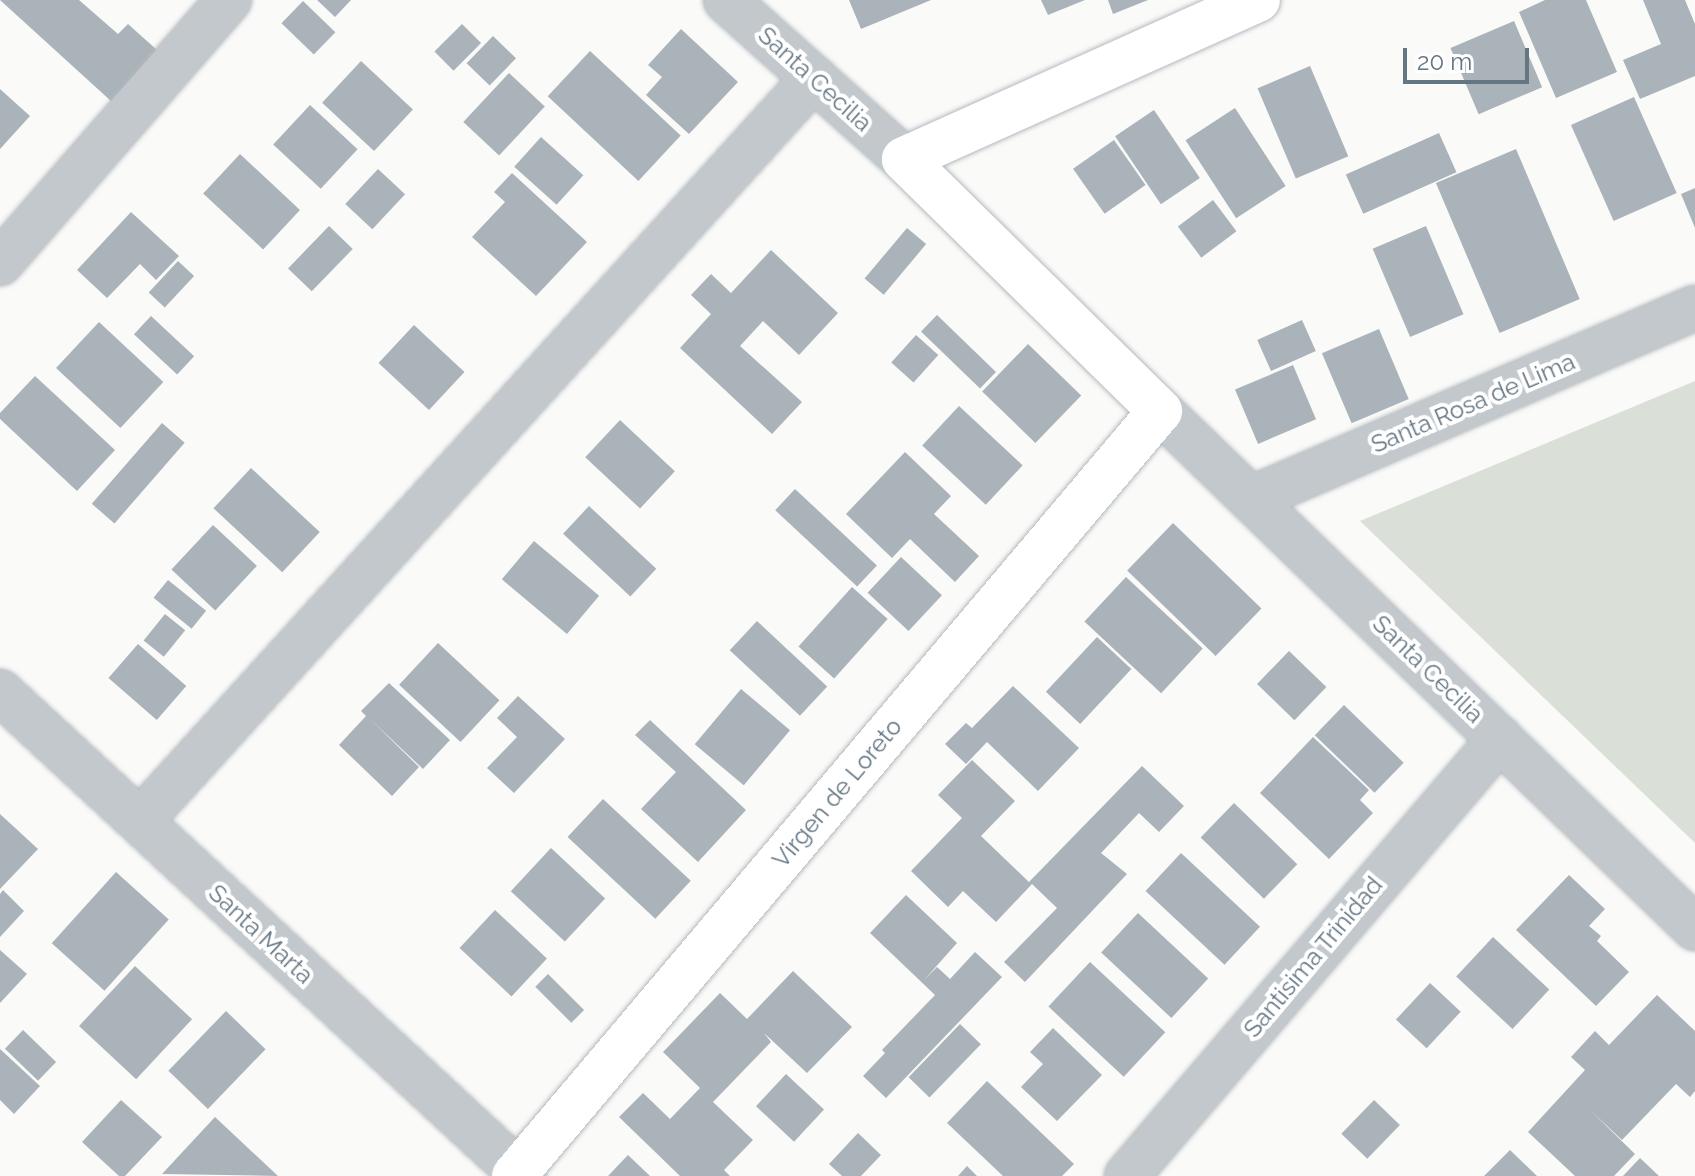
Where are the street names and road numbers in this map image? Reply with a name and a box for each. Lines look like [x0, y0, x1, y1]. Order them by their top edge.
street label: Santa Cecilia [752, 21, 878, 137]
street label: Santa Rosa de Lima [1367, 347, 1579, 459]
street label: Santa Cecilia [1367, 609, 1489, 729]
street label: Virgen de Loreto [766, 713, 908, 873]
street label: Santisima Trinidad [1237, 871, 1389, 1043]
street label: Santa Marta [203, 878, 319, 990]

